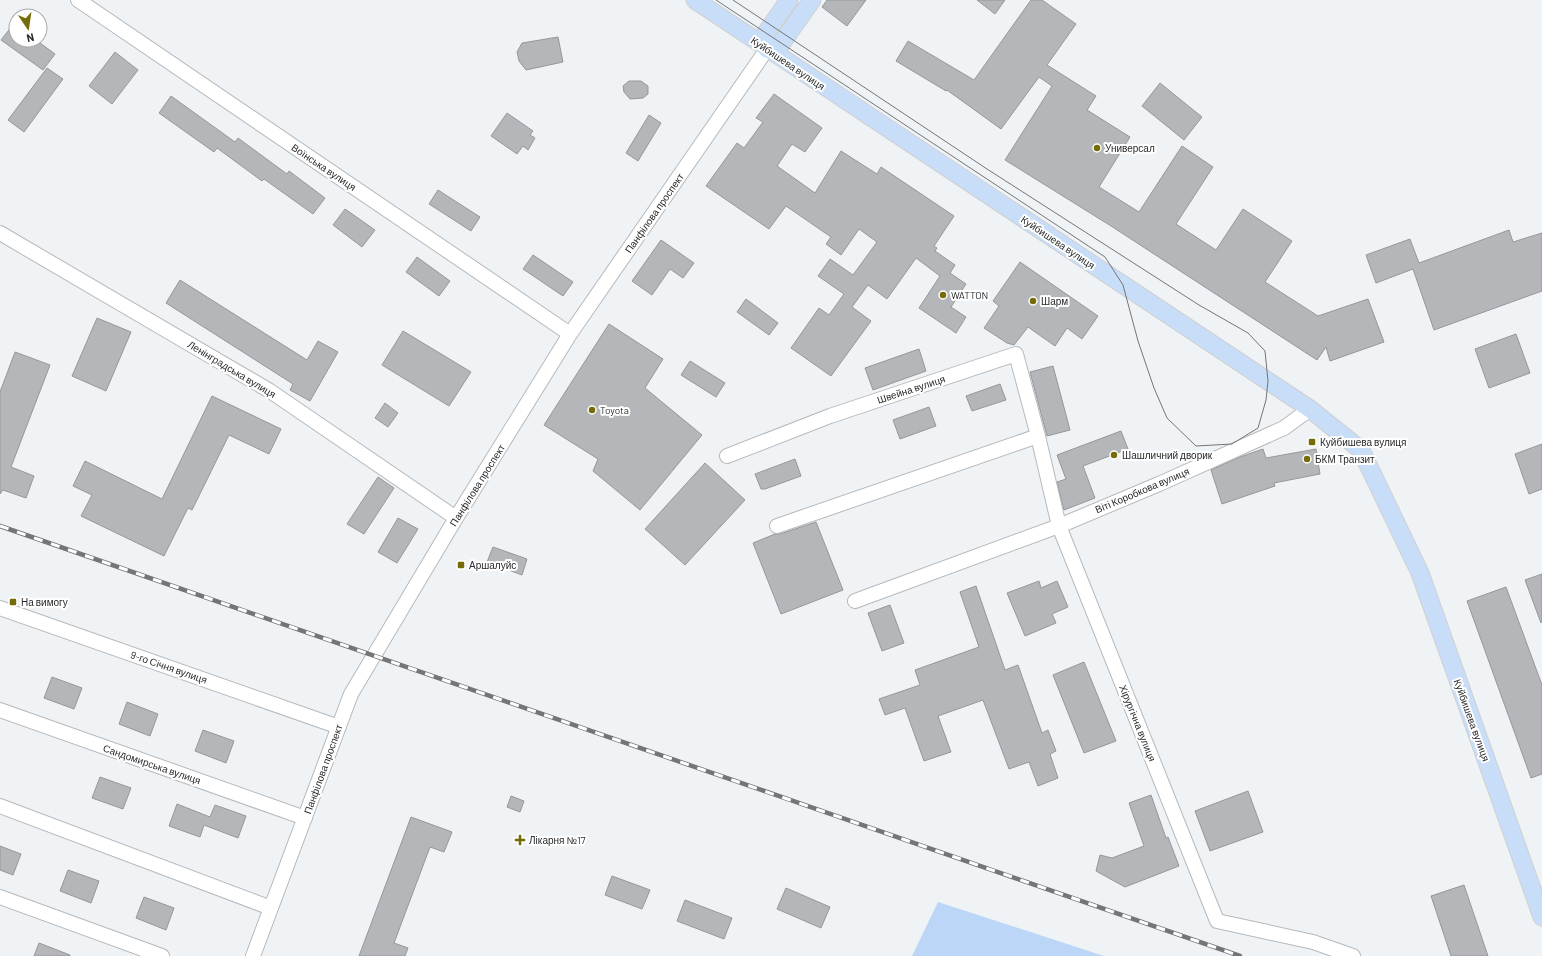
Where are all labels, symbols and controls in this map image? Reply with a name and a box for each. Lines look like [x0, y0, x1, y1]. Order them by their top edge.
north arrow [8, 8, 48, 48]
text: N [25, 31, 35, 45]
street label: Куйбишева вулиця [749, 34, 827, 92]
street label: Воїнська вулиця [289, 141, 359, 193]
place label: Универсал [1105, 142, 1155, 154]
marker: Универсал [1092, 143, 1102, 153]
street label: Панфілова проспект [622, 170, 686, 255]
street label: Куйбишева вулиця [1019, 213, 1097, 271]
place label: WATTON [951, 289, 988, 301]
marker: WATTON [938, 290, 948, 300]
place label: Шарм [1041, 295, 1068, 307]
marker: Шарм [1028, 296, 1038, 306]
street label: Ленінградська вулиця [186, 338, 278, 400]
street label: Швейна вулиця [875, 372, 947, 406]
place label: Toyota [600, 404, 629, 416]
marker: Toyota [587, 405, 597, 415]
place label: Куйбишева вулиця [1320, 436, 1407, 448]
marker: Куйбишева вулиця [1307, 437, 1317, 447]
street label: Панфілова проспект [447, 441, 507, 528]
place label: Шашличний дворик [1122, 449, 1213, 461]
marker: Шашличний дворик [1109, 450, 1119, 460]
place label: БКМ Транзит [1315, 453, 1375, 465]
marker: БКМ Транзит [1302, 454, 1312, 464]
street label: Віті Коробкова вулиця [1093, 465, 1191, 515]
place label: Аршалуйс [469, 559, 516, 571]
marker: Аршалуйс [456, 560, 466, 570]
place label: На вимогу [21, 596, 68, 608]
marker: На вимогу [8, 597, 18, 607]
street label: 9-го Січня вулиця [129, 648, 209, 686]
street label: Куйбишева вулиця [1452, 677, 1492, 763]
street label: Хірургічна вулиця [1117, 683, 1159, 763]
street label: Панфілова проспект [301, 722, 345, 815]
street label: Сандомирська вулиця [102, 742, 202, 786]
marker: Лікарня №17 [514, 834, 526, 846]
place label: Лікарня №17 [529, 834, 586, 846]

